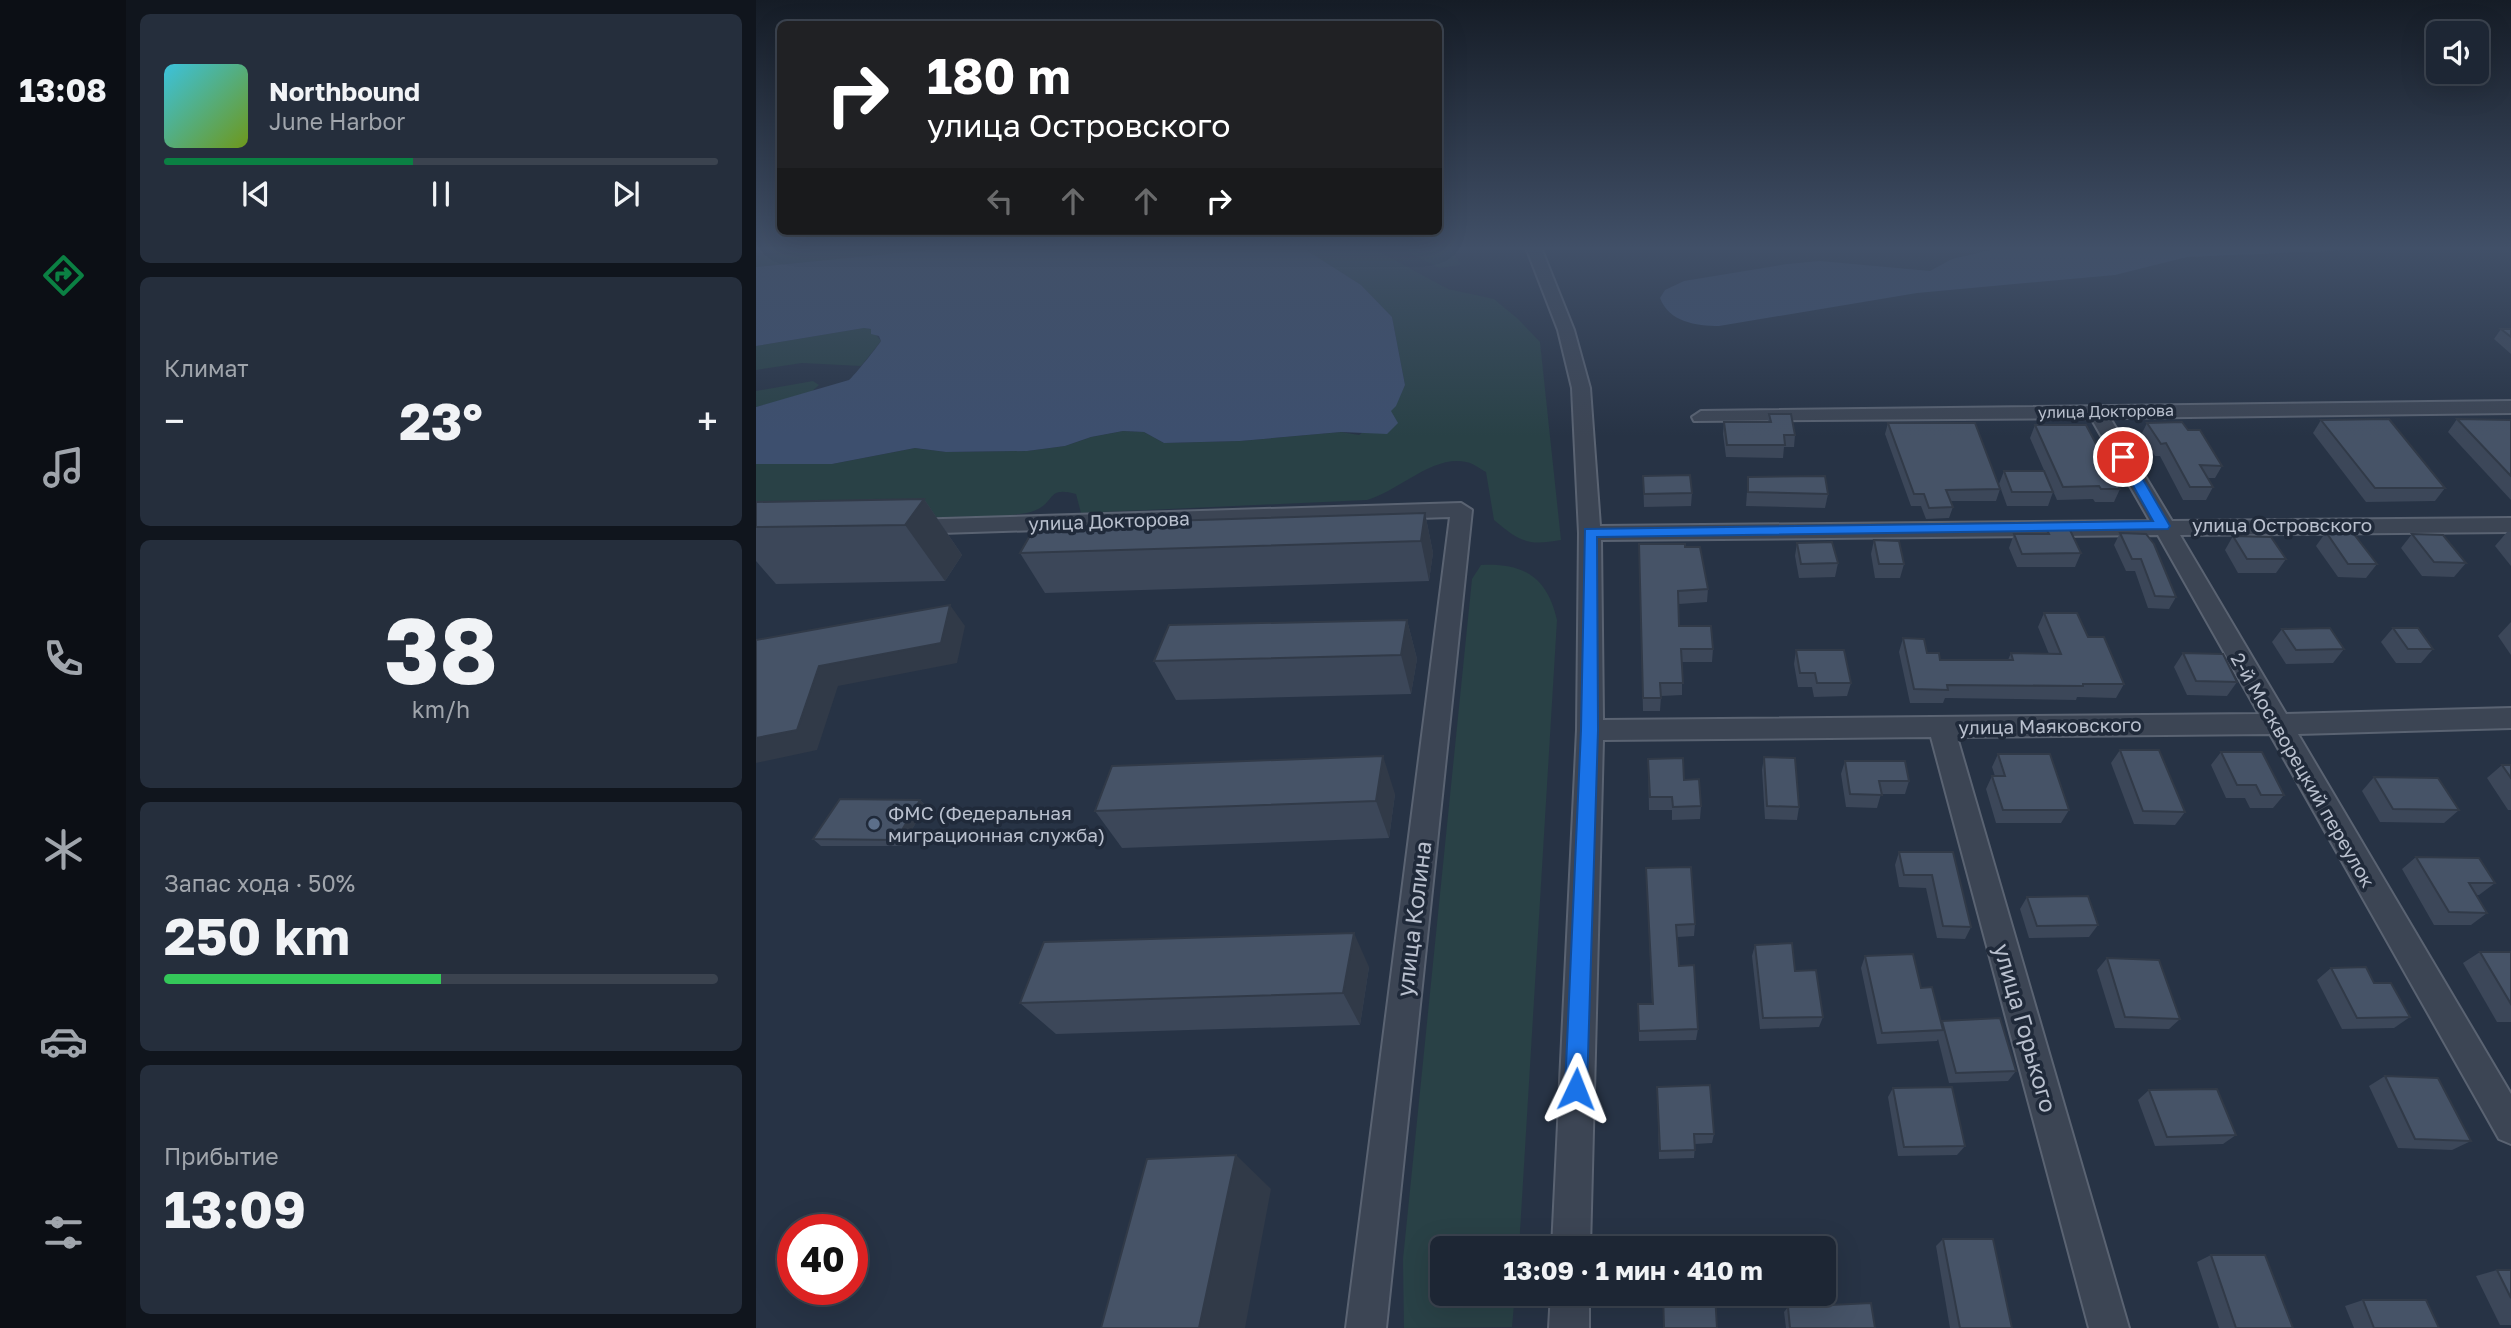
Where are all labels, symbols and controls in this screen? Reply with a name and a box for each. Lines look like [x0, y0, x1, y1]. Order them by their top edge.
map controls [2426, 21, 2489, 84]
button: sound [2426, 21, 2489, 84]
text: 180 m [927, 46, 1071, 105]
icon: right [812, 49, 903, 140]
text: 13:08 [19, 71, 107, 109]
text: Northbound [269, 76, 420, 107]
text: улица Островского [927, 106, 1231, 144]
text: June Harbor [269, 107, 405, 135]
icon: previous [237, 175, 275, 213]
icon: pause [422, 175, 460, 213]
icon: next [607, 175, 645, 213]
icon: left [981, 182, 1019, 220]
icon: ahead [1054, 182, 1092, 220]
icon: ahead [1127, 182, 1165, 220]
icon: right [1200, 182, 1238, 220]
icon: directions [39, 251, 88, 300]
text: Климат [164, 354, 249, 382]
text: 23° [399, 389, 483, 451]
text: − [164, 398, 185, 443]
text: + [697, 398, 718, 443]
street label: улица Докторова [2038, 400, 2174, 422]
pin [2093, 427, 2153, 487]
icon: arrive [2104, 438, 2142, 476]
icon: music [39, 443, 88, 492]
street label: улица Докторова [1028, 506, 1190, 535]
street label: улица Островского [2192, 513, 2372, 536]
text: 38 [384, 595, 498, 704]
icon: phone [39, 634, 88, 683]
street label: 2-й Москворецкий переулок [2227, 648, 2380, 891]
text: km/h [412, 695, 470, 723]
street label: улица Маяковского [1958, 712, 2142, 739]
place label: ФМС (Федеральная миграционная служба) [888, 801, 1105, 846]
marker: ФМС (Федеральная миграционная служба) [866, 816, 882, 832]
icon: climate [39, 825, 88, 874]
street label: улица Колина [1390, 839, 1436, 998]
text: Запас хода · 50% [164, 869, 355, 897]
text: 250 km [164, 904, 350, 966]
street label: улица Горького [1988, 940, 2063, 1115]
icon: car [39, 1017, 88, 1066]
position arrow [1539, 1052, 1613, 1126]
text: Прибытие [164, 1142, 279, 1170]
text: 13:09 [164, 1177, 306, 1239]
icon: filters [39, 1208, 88, 1257]
speed limit sign: 40 [777, 1214, 868, 1305]
text: 13:09 · 1 мин · 410 m [1503, 1255, 1763, 1286]

